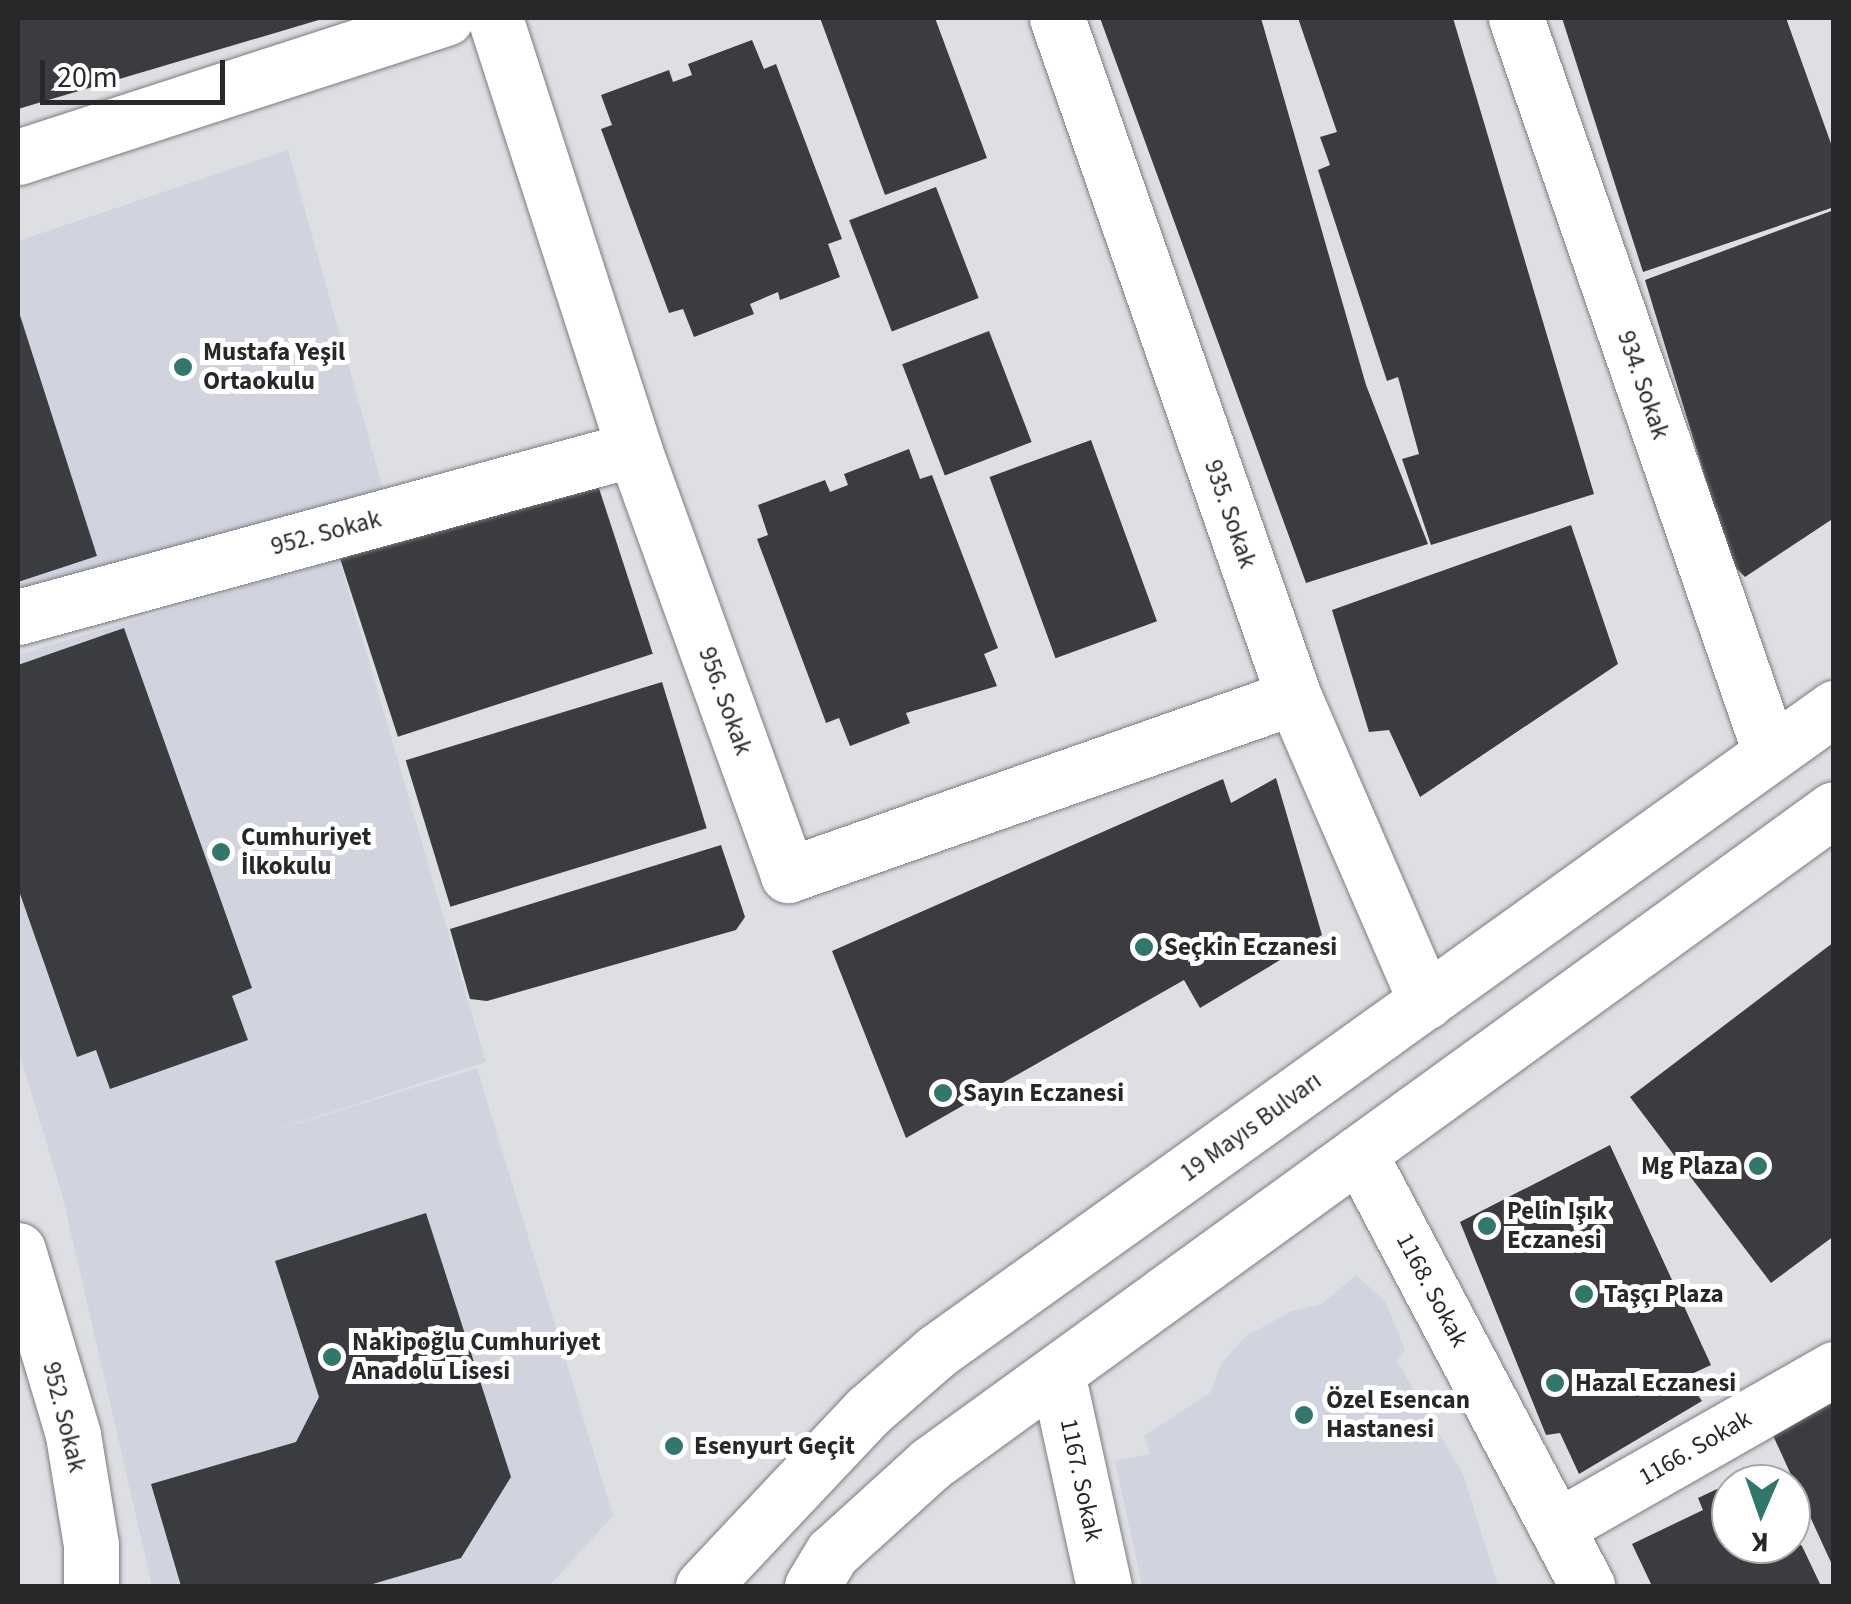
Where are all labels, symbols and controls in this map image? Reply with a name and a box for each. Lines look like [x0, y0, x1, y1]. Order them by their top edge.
scale bar [45, 40, 230, 102]
text: 20 m [57, 56, 118, 99]
street label: 934. Sokak [1611, 327, 1675, 443]
place label: Mustafa Yeşil Ortaokulu [203, 338, 345, 397]
marker: Mustafa Yeşil Ortaokulu [172, 356, 194, 378]
street label: 935. Sokak [1198, 456, 1262, 572]
street label: 952. Sokak [268, 504, 384, 562]
street label: 956. Sokak [692, 643, 758, 759]
place label: Cumhuriyet İlkokulu [241, 823, 371, 882]
marker: Cumhuriyet İlkokulu [210, 841, 232, 863]
place label: Seçkin Eczanesi [1164, 932, 1337, 962]
marker: Seçkin Eczanesi [1133, 936, 1155, 958]
street label: 19 Mayıs Bulvarı [1175, 1066, 1327, 1188]
place label: Sayın Eczanesi [963, 1078, 1124, 1108]
marker: Sayın Eczanesi [932, 1082, 954, 1104]
place label: Mg Plaza [1641, 1151, 1738, 1181]
marker: Mg Plaza [1747, 1155, 1769, 1177]
place label: Pelin Işık Eczanesi [1507, 1197, 1607, 1256]
marker: Pelin Işık Eczanesi [1476, 1215, 1498, 1237]
street label: 1168. Sokak [1389, 1228, 1475, 1352]
place label: Taşçı Plaza [1604, 1279, 1724, 1309]
marker: Taşçı Plaza [1573, 1283, 1595, 1305]
place label: Nakipoğlu Cumhuriyet Anadolu Lisesi [352, 1328, 601, 1387]
marker: Nakipoğlu Cumhuriyet Anadolu Lisesi [321, 1346, 343, 1368]
street label: 952. Sokak [36, 1359, 92, 1475]
place label: Hazal Eczanesi [1575, 1368, 1736, 1398]
marker: Hazal Eczanesi [1544, 1372, 1566, 1394]
place label: Özel Esencan Hastanesi [1326, 1386, 1470, 1445]
marker: Özel Esencan Hastanesi [1291, 1402, 1317, 1428]
street label: 1166. Sokak [1633, 1404, 1757, 1492]
street label: 1167. Sokak [1053, 1416, 1109, 1544]
place label: Esenyurt Geçit [694, 1431, 855, 1461]
marker: Esenyurt Geçit [663, 1435, 685, 1457]
north arrow [1711, 1464, 1811, 1564]
text: K [1751, 1522, 1769, 1562]

